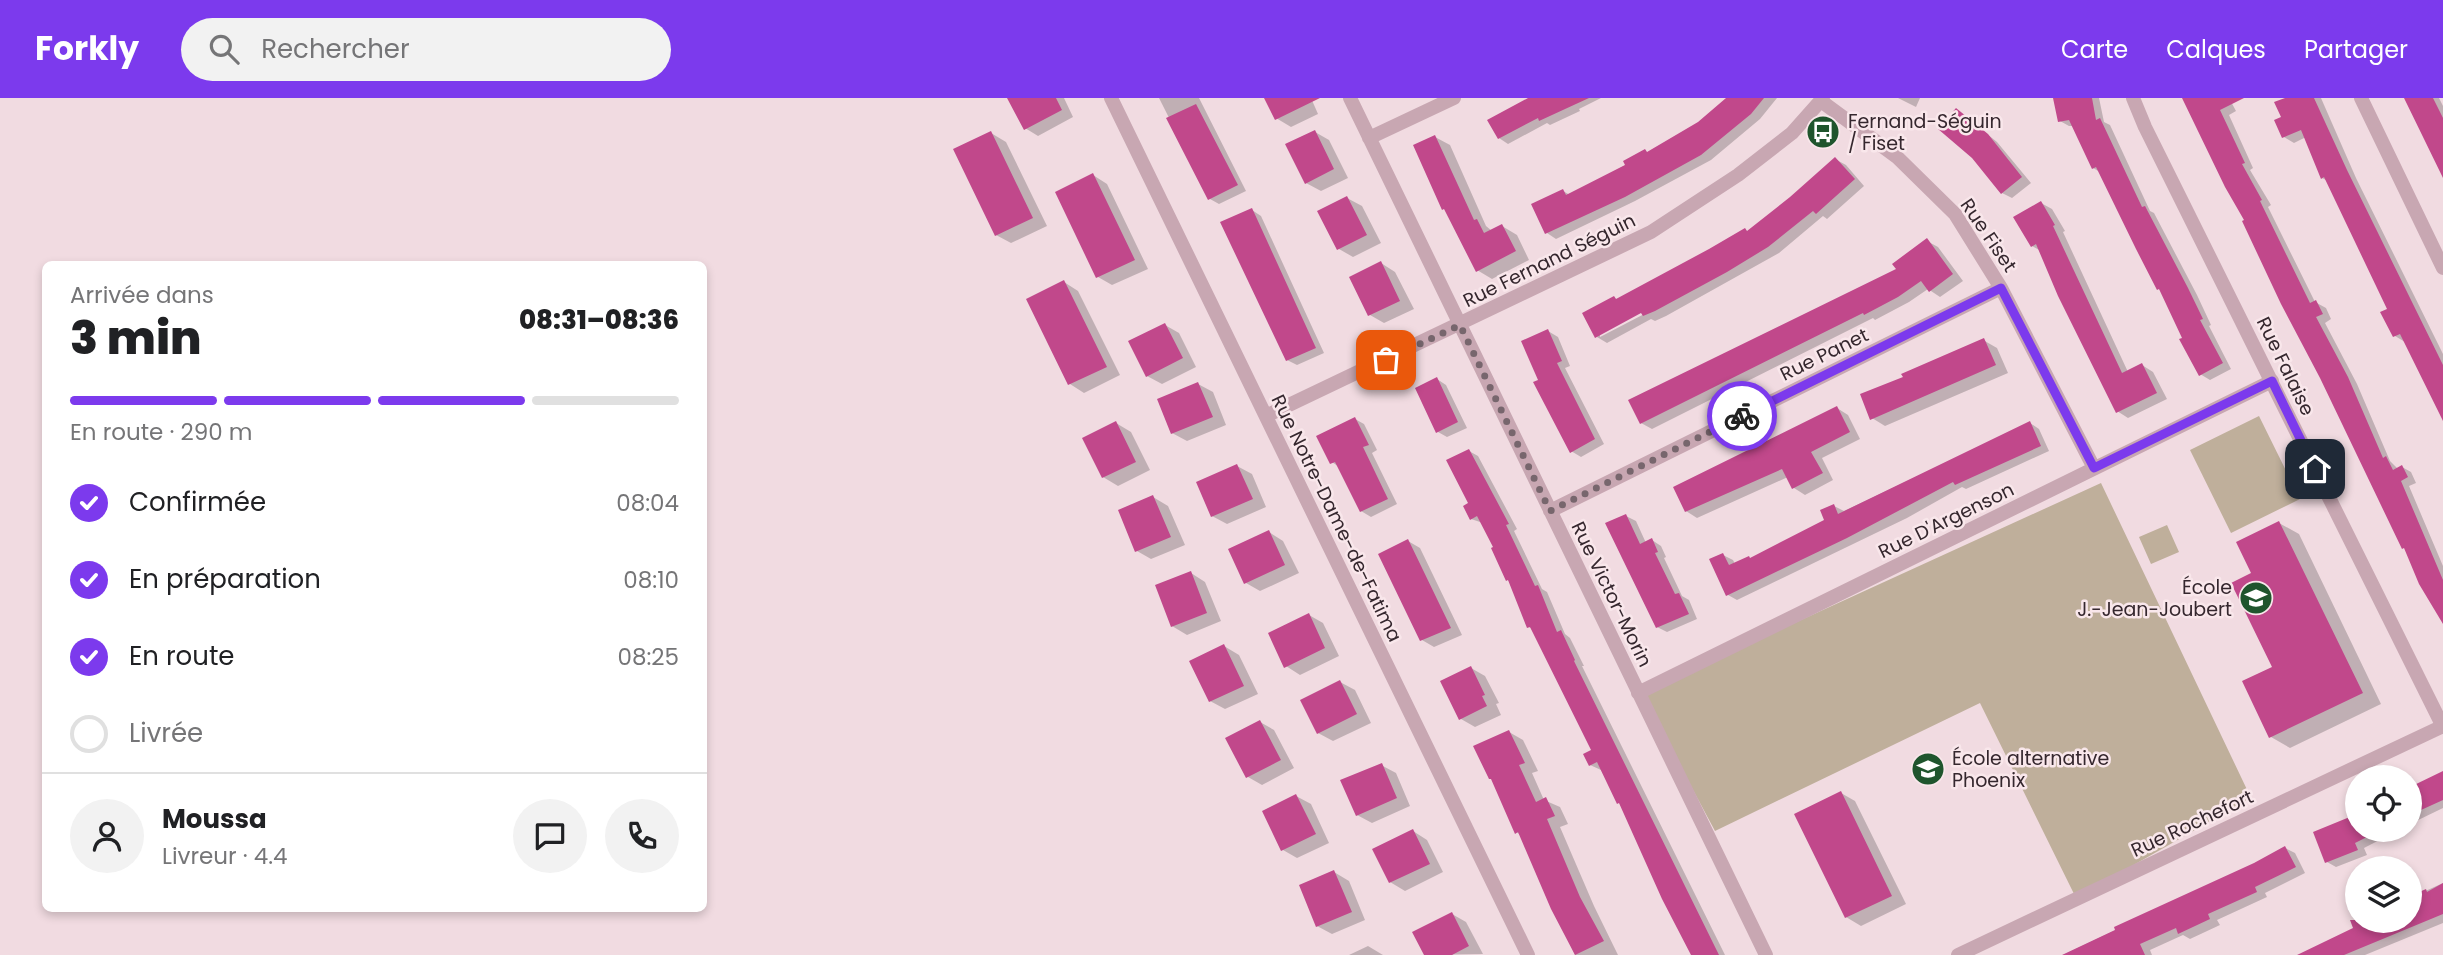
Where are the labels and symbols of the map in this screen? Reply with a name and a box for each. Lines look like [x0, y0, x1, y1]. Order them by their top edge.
place label: Fernand-Séguin / Fiset [1848, 108, 2002, 157]
bus stop icon: Fernand-Séguin / Fiset [1804, 113, 1842, 151]
street label: Rue Fiset [1954, 193, 2023, 277]
street label: Rue Fernand Séguin [1458, 207, 1640, 314]
street label: Rue Falaise [2250, 312, 2321, 420]
street label: Rue Panet [1775, 321, 1873, 387]
pin [1356, 330, 1416, 390]
courier [1707, 381, 1777, 451]
street label: Rue Notre-Dame-de-Fatima [1265, 390, 1408, 646]
pin [2285, 439, 2345, 499]
street label: Rue D'Argenson [1874, 476, 2019, 565]
street label: Rue Victor-Morin [1565, 517, 1658, 671]
place label: École J.-Jean-Joubert [2077, 574, 2232, 623]
school or university icon: École J.-Jean-Joubert [2237, 579, 2275, 617]
place label: École alternative Phoenix [1952, 745, 2109, 794]
school or university icon: École alternative Phoenix [1909, 750, 1947, 788]
street label: Rue Rochefort [2127, 783, 2258, 864]

